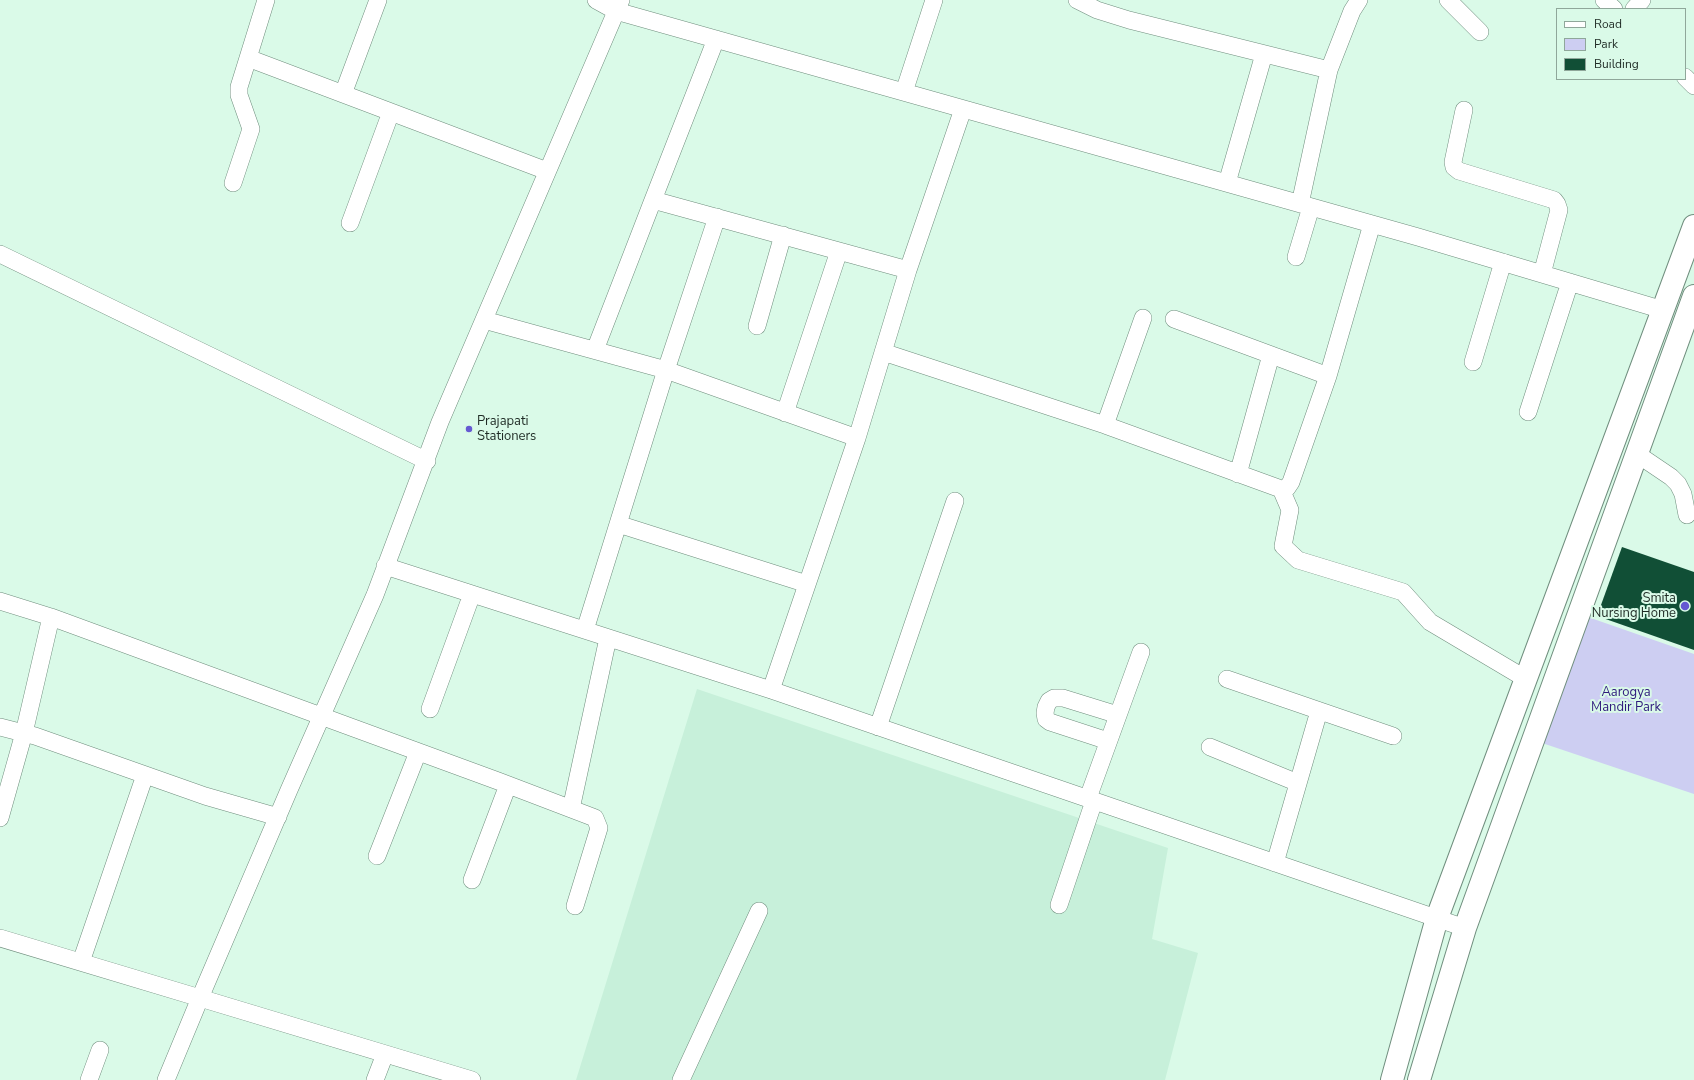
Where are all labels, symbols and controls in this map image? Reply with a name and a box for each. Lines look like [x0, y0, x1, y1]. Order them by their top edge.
legend [1556, 8, 1686, 80]
text: Road [1594, 16, 1622, 32]
text: Park [1594, 36, 1618, 52]
text: Building [1594, 56, 1639, 72]
place label: Prajapati Stationers [477, 414, 536, 445]
marker: Prajapati Stationers [464, 424, 474, 434]
place label: Smita Nursing Home [1592, 591, 1676, 622]
marker: Smita Nursing Home [1679, 600, 1691, 612]
park label: Aarogya Mandir Park [1591, 685, 1661, 716]

